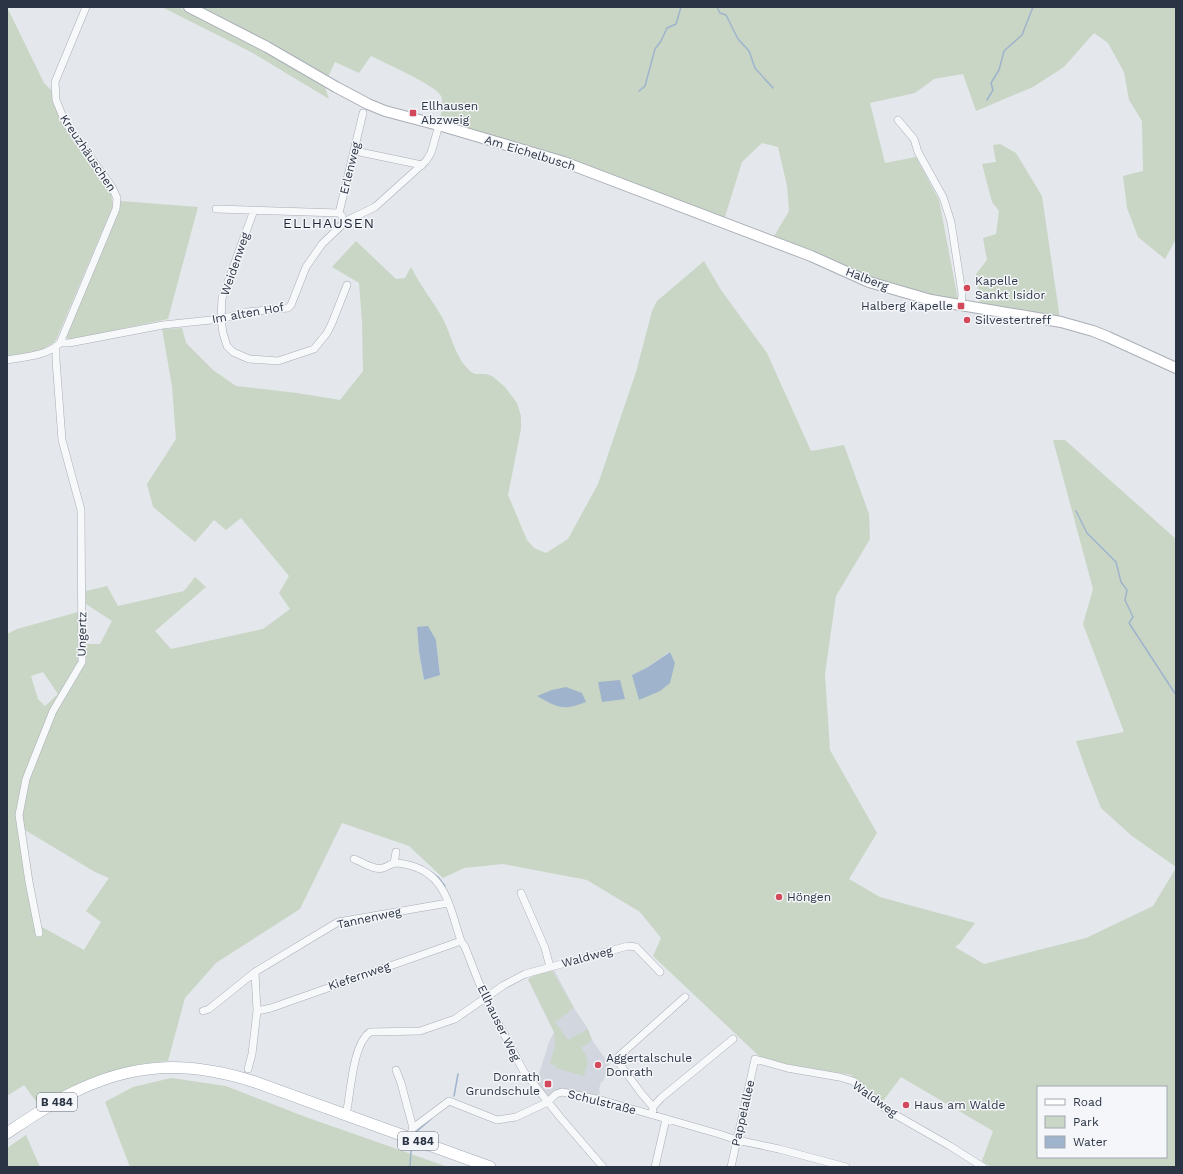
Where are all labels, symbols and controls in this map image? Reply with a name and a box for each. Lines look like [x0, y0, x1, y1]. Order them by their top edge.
place label: Ellhausen Abzweig [421, 99, 478, 127]
marker: Ellhausen Abzweig [408, 108, 418, 118]
street label: Kreuzhäuschen [57, 112, 119, 194]
street label: Am Eichelbusch [483, 132, 577, 174]
street label: Erlenweg [337, 140, 363, 196]
district label: ELLHAUSEN [283, 215, 375, 231]
street label: Weidenweg [218, 230, 253, 298]
street label: Halberg [844, 264, 891, 294]
place label: Kapelle Sankt Isidor [975, 274, 1045, 302]
marker: Kapelle Sankt Isidor [962, 283, 972, 293]
place label: Halberg Kapelle [861, 299, 953, 313]
street label: Im alten Hof [211, 300, 286, 326]
marker: Halberg Kapelle [956, 301, 966, 311]
place label: Silvestertreff [975, 313, 1052, 327]
marker: Silvestertreff [962, 315, 972, 325]
street label: Ungertz [75, 611, 89, 657]
place label: Höngen [787, 890, 831, 904]
marker: Höngen [774, 892, 784, 902]
street label: Tannenweg [336, 904, 403, 932]
street label: Waldweg [560, 943, 615, 971]
street label: Kiefernweg [326, 959, 392, 993]
street label: Ellhauser Weg [475, 983, 524, 1064]
place label: Aggertalschule Donrath [606, 1051, 692, 1079]
marker: Aggertalschule Donrath [593, 1060, 603, 1070]
place label: Donrath Grundschule [466, 1070, 540, 1098]
street label: Pappelallee [729, 1078, 757, 1148]
street label: Waldweg [850, 1078, 901, 1120]
marker: Donrath Grundschule [543, 1079, 553, 1089]
legend [1037, 1086, 1167, 1158]
street label: Schulstraße [566, 1087, 638, 1117]
road number: B 484 [37, 1093, 77, 1111]
text: Road [1073, 1095, 1102, 1109]
place label: Haus am Walde [914, 1098, 1005, 1112]
marker: Haus am Walde [901, 1100, 911, 1110]
text: Park [1073, 1115, 1099, 1129]
road number: B 484 [398, 1132, 438, 1150]
text: Water [1073, 1135, 1108, 1149]

